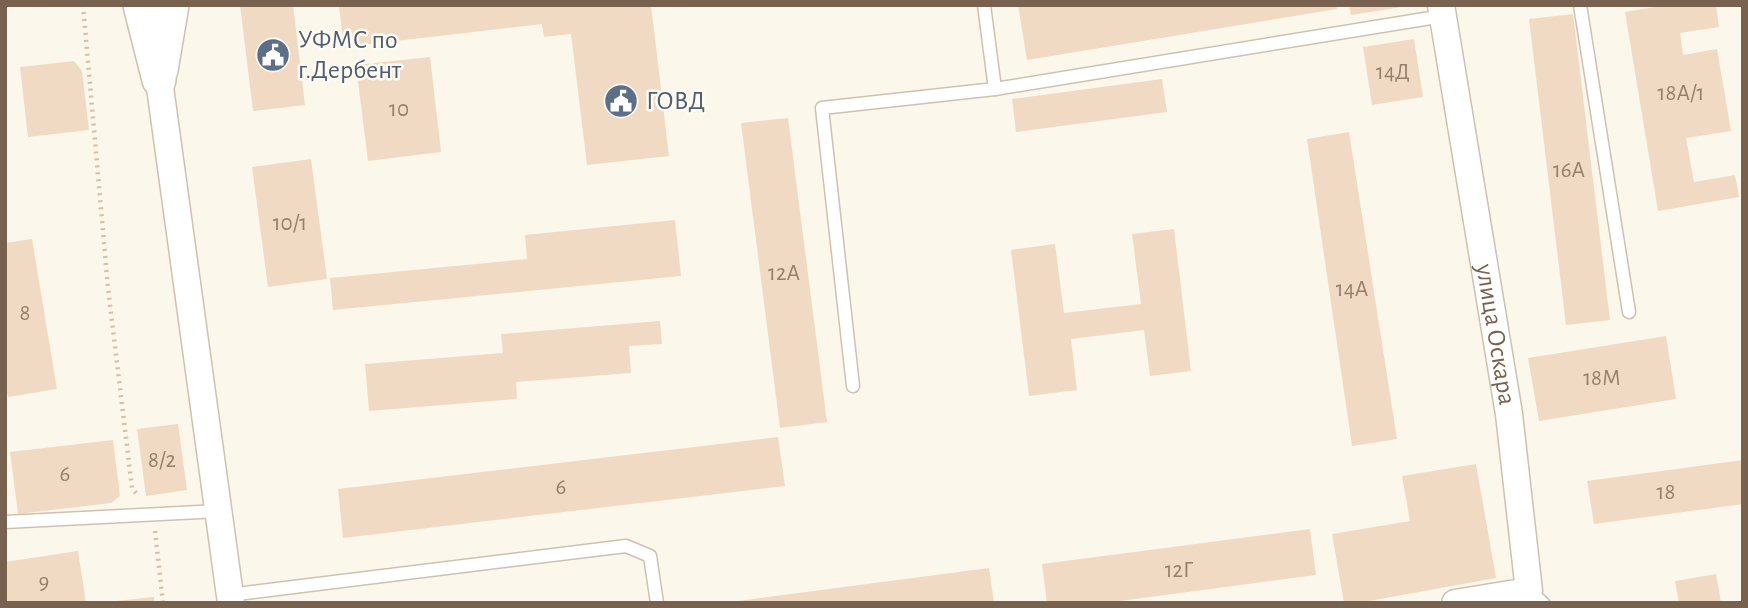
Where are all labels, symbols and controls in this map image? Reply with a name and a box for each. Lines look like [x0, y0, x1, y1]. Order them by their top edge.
place label: УФМС по г.Дербент [298, 27, 402, 83]
public building icon: УФМС по г.Дербент [254, 36, 292, 74]
house number: 14Д [1376, 61, 1410, 84]
public building icon: ГОВД [602, 82, 640, 120]
house number: 18А/1 [1658, 82, 1704, 105]
place label: ГОВД [646, 88, 705, 114]
house number: 10 [389, 98, 409, 121]
house number: 16А [1553, 159, 1585, 182]
house number: 10/1 [273, 212, 307, 235]
street label: улица Оскара [1471, 261, 1520, 407]
house number: 12А [768, 262, 800, 285]
house number: 14А [1336, 278, 1368, 301]
house number: 8 [20, 302, 30, 325]
house number: 18М [1583, 367, 1621, 390]
house number: 8/2 [148, 449, 176, 472]
house number: 6 [60, 463, 70, 486]
house number: 6 [556, 476, 566, 499]
house number: 18 [1657, 481, 1675, 504]
house number: 12Г [1165, 559, 1194, 582]
house number: 9 [39, 571, 49, 594]

